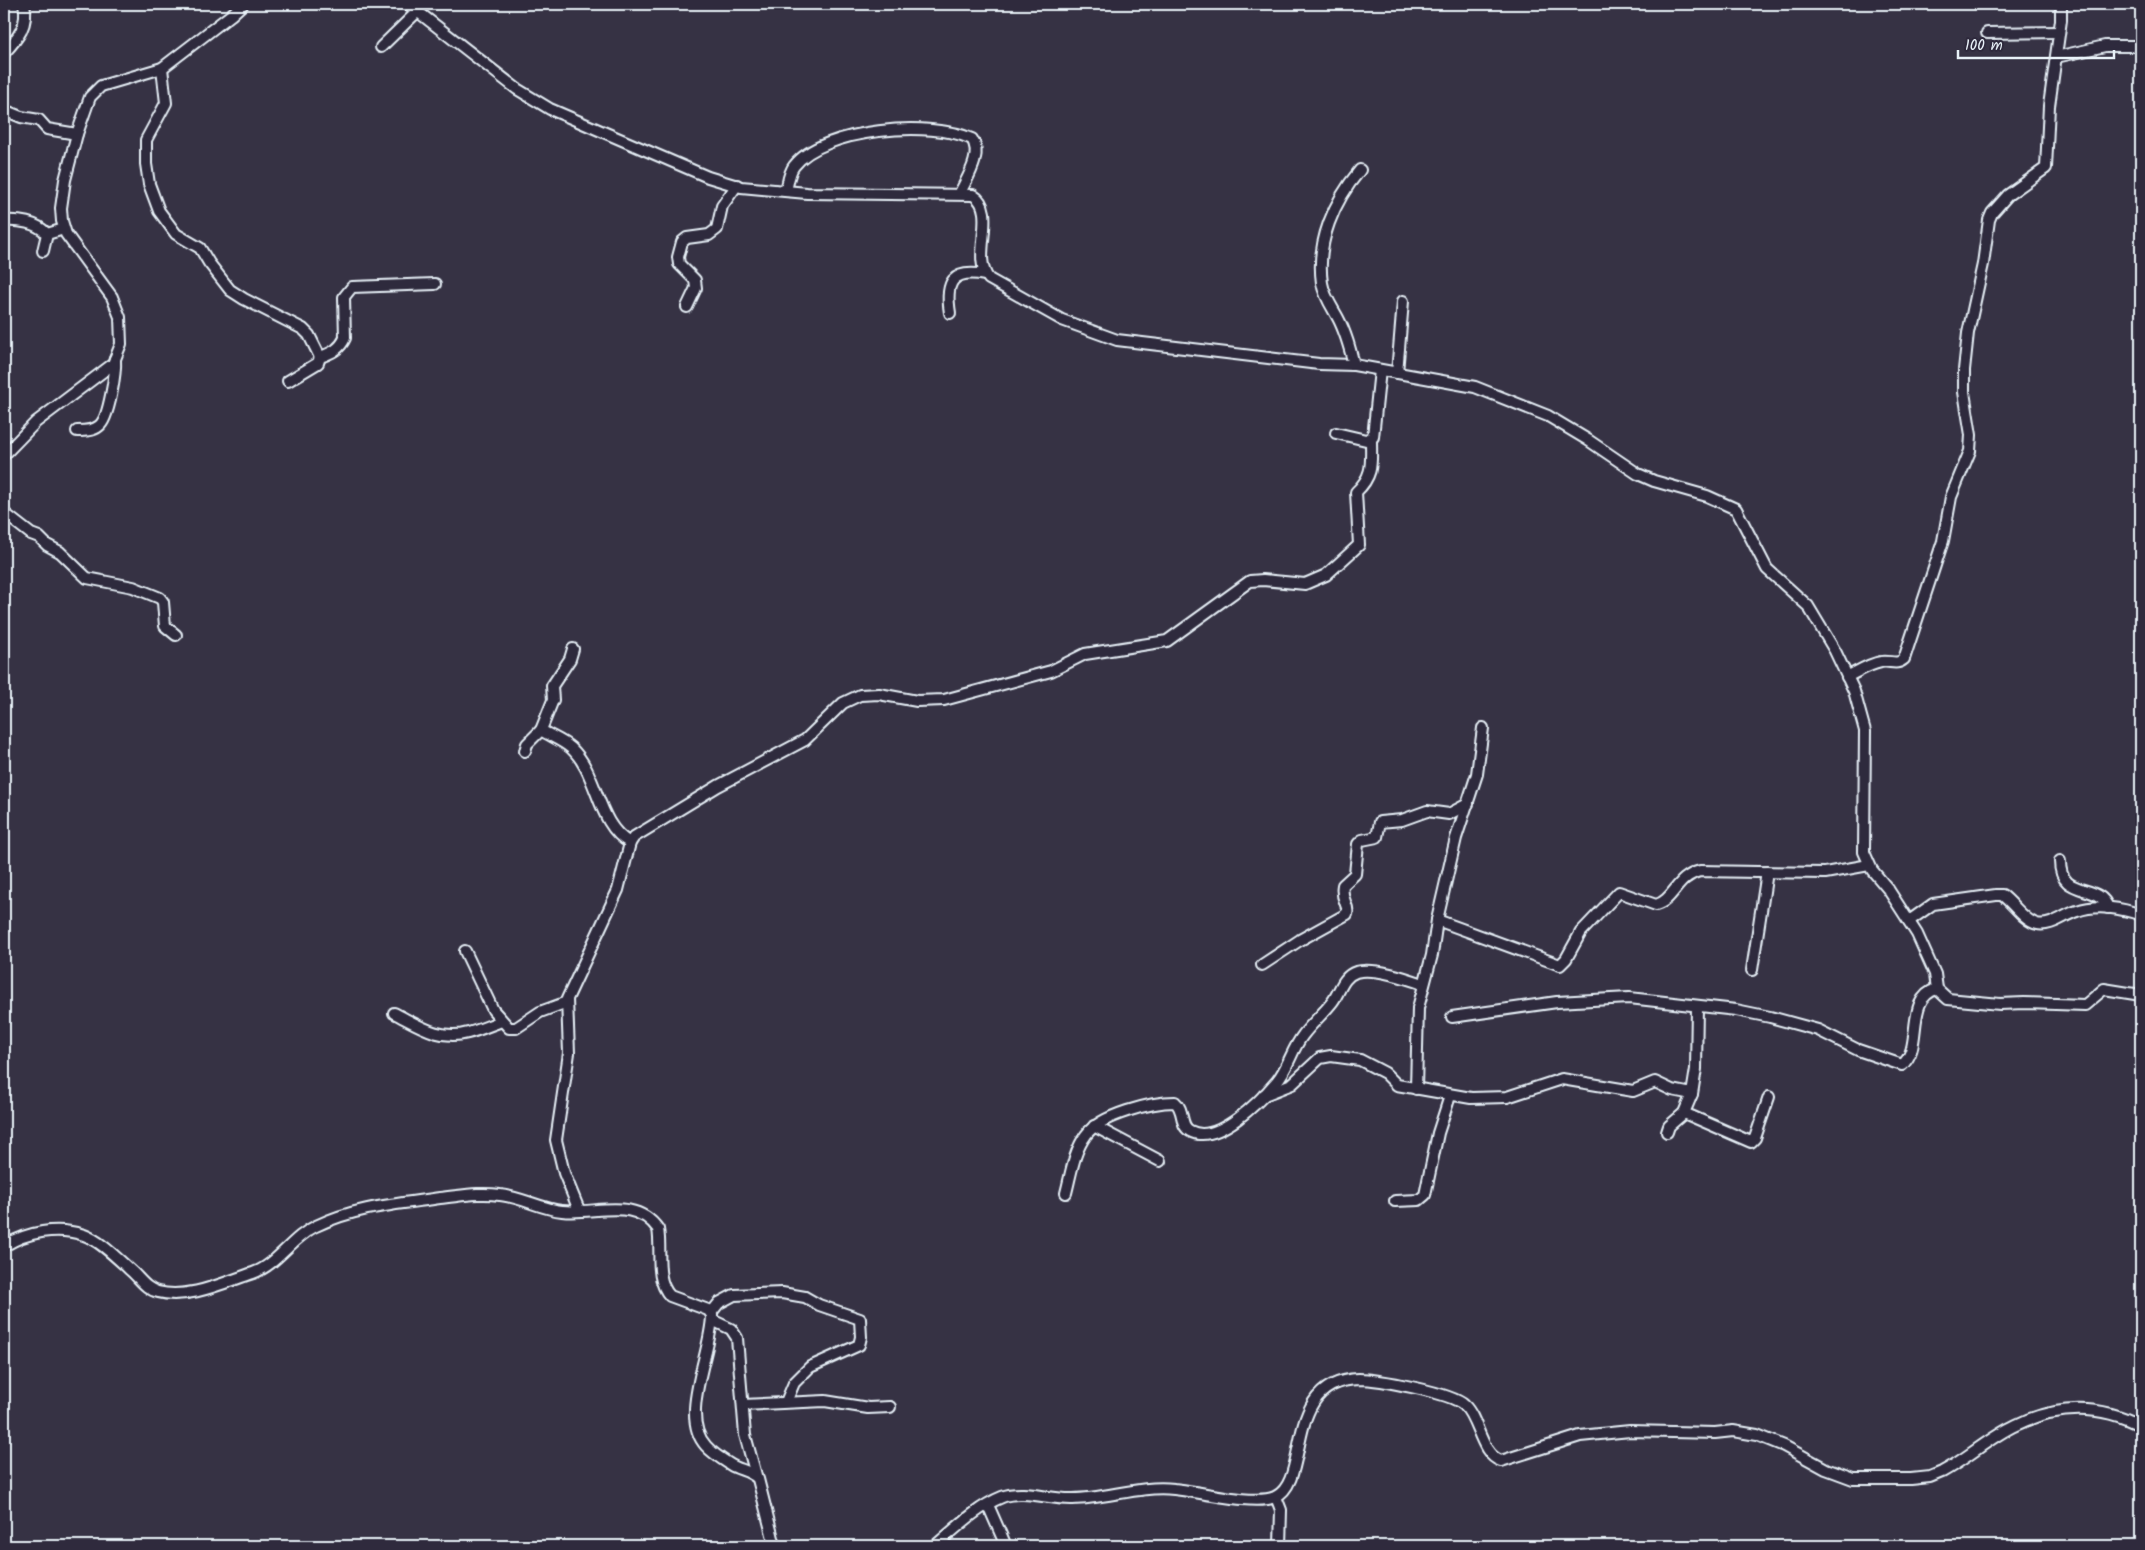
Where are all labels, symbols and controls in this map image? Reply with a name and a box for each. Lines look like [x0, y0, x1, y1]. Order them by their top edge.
scale bar [1958, 28, 2114, 60]
text: 100 m [1965, 34, 2003, 58]

